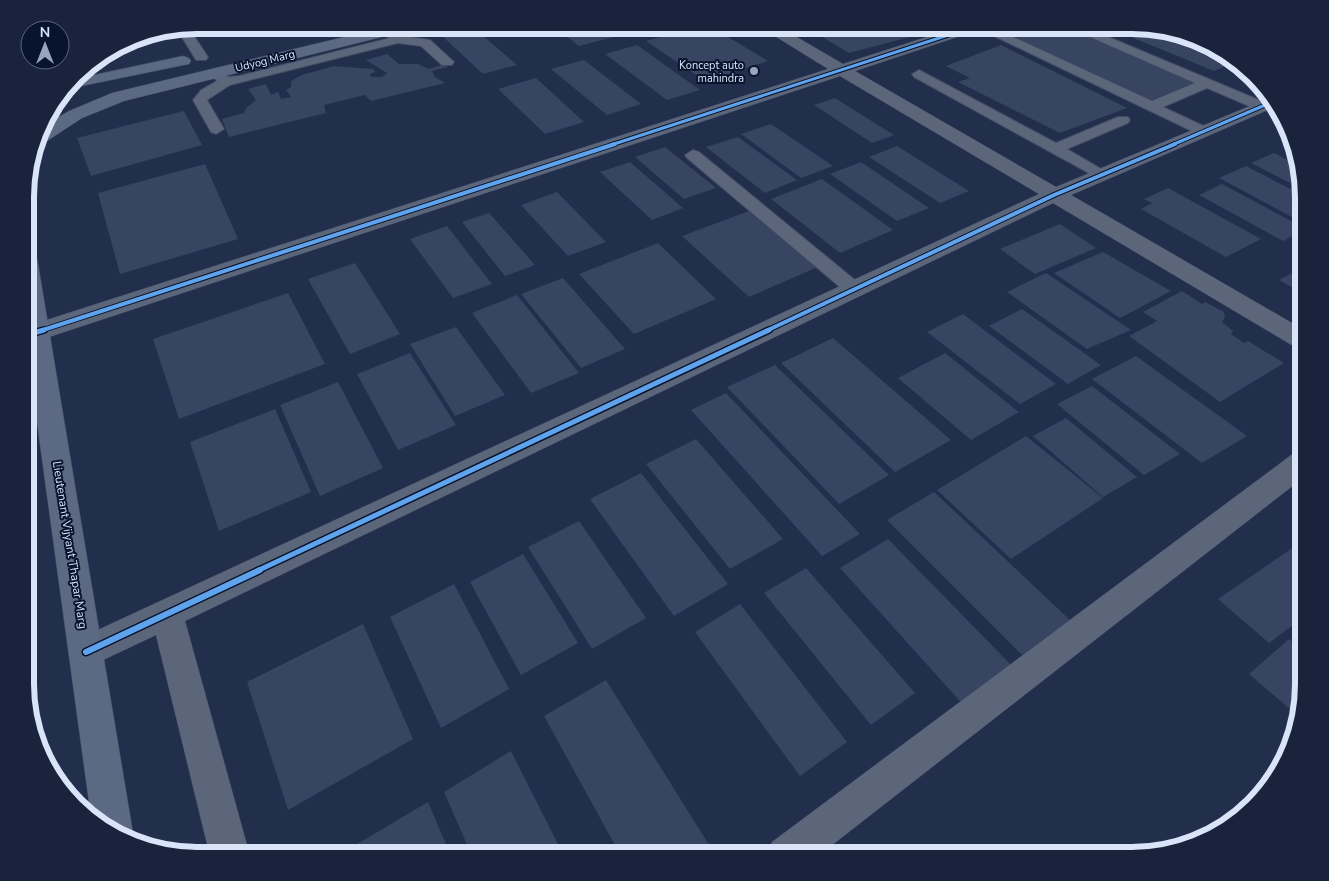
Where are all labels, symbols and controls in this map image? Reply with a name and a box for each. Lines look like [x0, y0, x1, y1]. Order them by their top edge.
north arrow [20, 20, 70, 70]
text: N [40, 23, 50, 42]
street label: Udyog Marg [234, 46, 296, 76]
place label: Koncept auto mahindra [679, 58, 744, 86]
marker: Koncept auto mahindra [748, 65, 760, 77]
street label: Lieutenant Vijyant Thapar Marg [49, 460, 91, 630]

